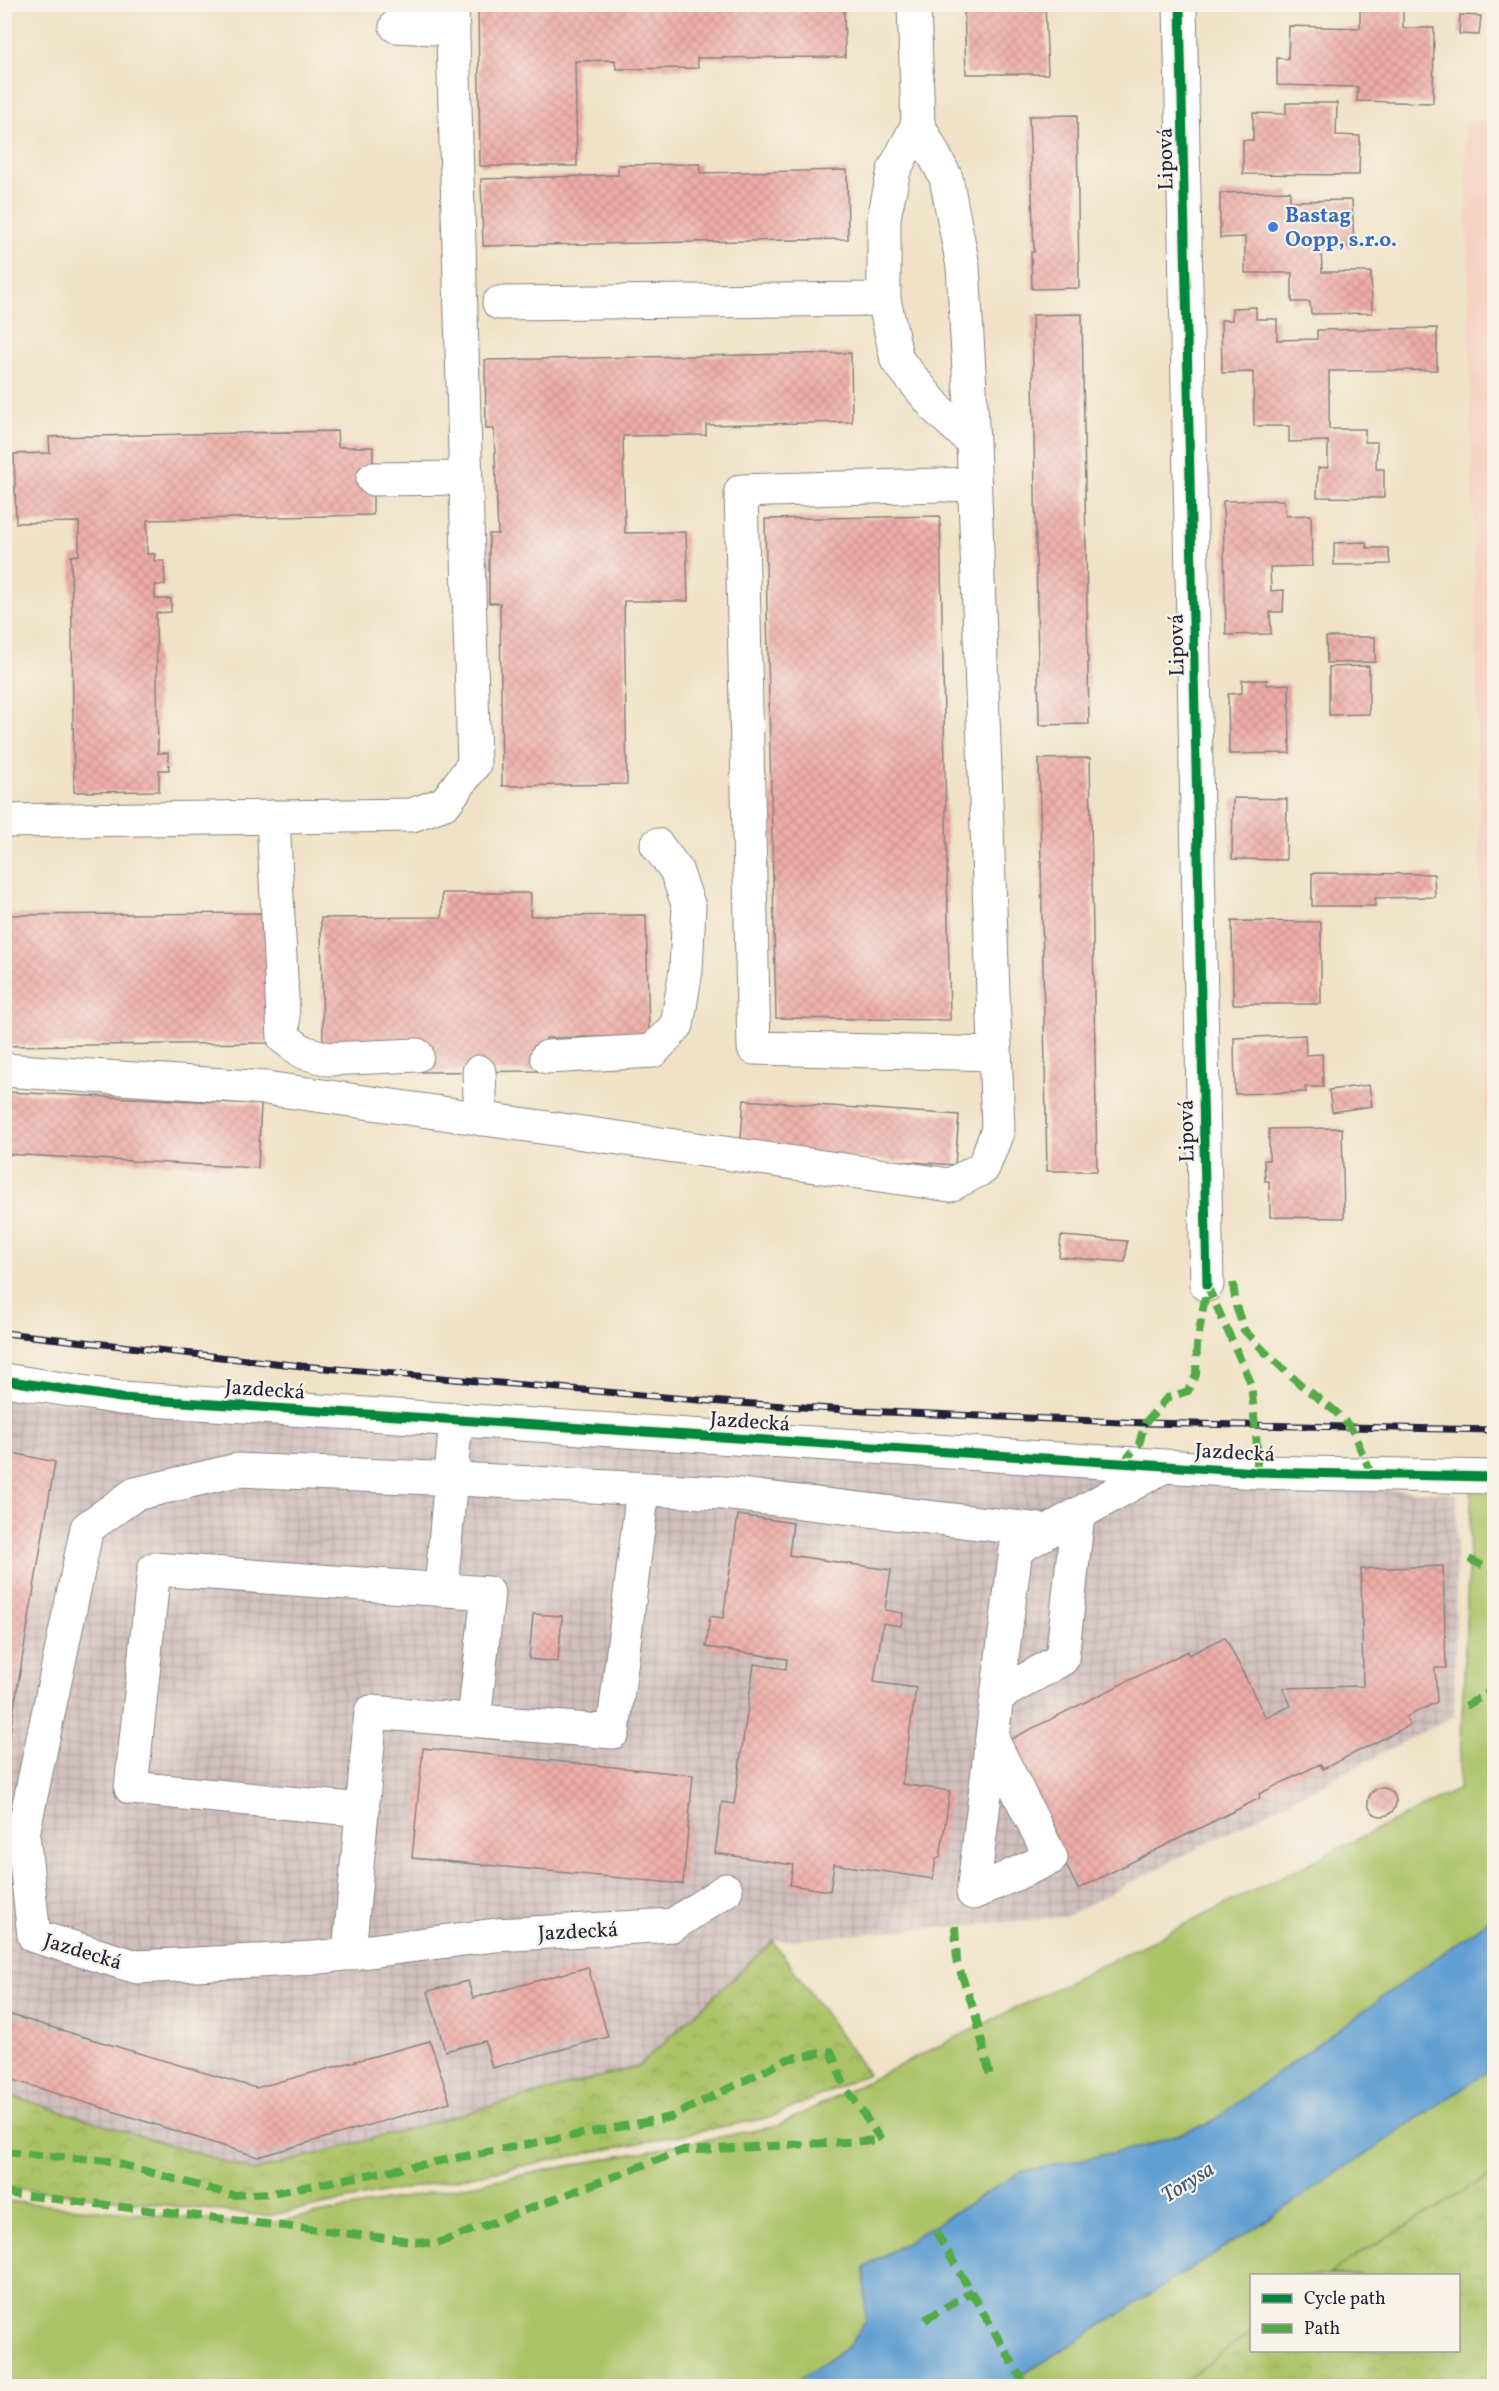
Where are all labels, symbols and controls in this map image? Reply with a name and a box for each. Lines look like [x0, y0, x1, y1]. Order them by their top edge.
street label: Lipová [1151, 127, 1182, 191]
place label: Bastag Oopp, s.r.o. [1285, 202, 1397, 255]
marker: Bastag Oopp, s.r.o. [1266, 220, 1280, 234]
street label: Lipová [1162, 613, 1193, 677]
street label: Lipová [1172, 1099, 1203, 1163]
street label: Jazdecká [224, 1373, 306, 1408]
street label: Jazdecká [709, 1405, 791, 1440]
street label: Jazdecká [1194, 1437, 1276, 1470]
street label: Jazdecká [537, 1916, 619, 1949]
street label: Jazdecká [40, 1927, 125, 1978]
water label: Torysa [1156, 2155, 1221, 2211]
legend [1250, 2274, 1460, 2352]
text: Cycle path [1304, 2287, 1386, 2312]
text: Path [1304, 2317, 1340, 2342]

